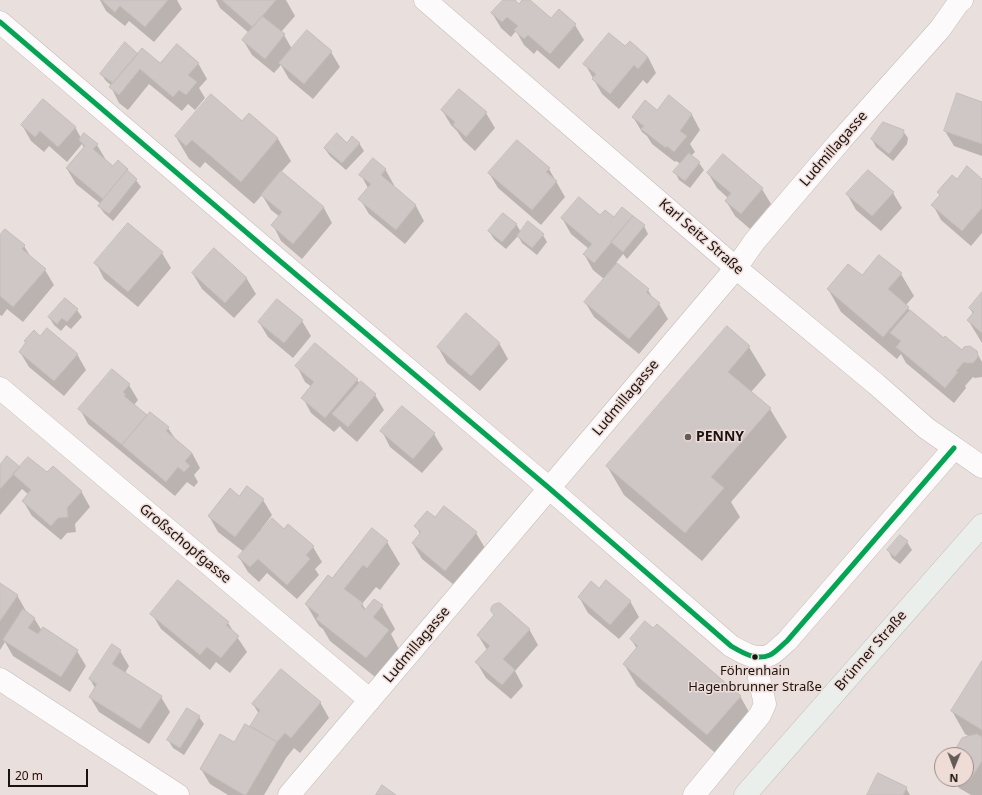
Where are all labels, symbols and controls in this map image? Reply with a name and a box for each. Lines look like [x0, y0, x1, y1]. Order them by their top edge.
street label: Ludmillagasse [797, 108, 871, 190]
street label: Karl Seitz Straße [655, 196, 747, 278]
street label: Ludmillagasse [589, 357, 663, 439]
place label: PENNY [696, 429, 744, 445]
marker: PENNY [683, 432, 693, 442]
street label: Großschopfgasse [136, 501, 234, 587]
street label: Ludmillagasse [380, 604, 454, 686]
street label: Brünner Straße [832, 607, 910, 695]
marker: Föhrenhain Hagenbrunner Straße [750, 652, 760, 662]
place label: Föhrenhain Hagenbrunner Straße [688, 663, 822, 694]
north arrow [934, 747, 974, 787]
scale bar [10, 761, 90, 787]
text: 20 m [15, 767, 43, 784]
text: N [949, 771, 958, 786]

